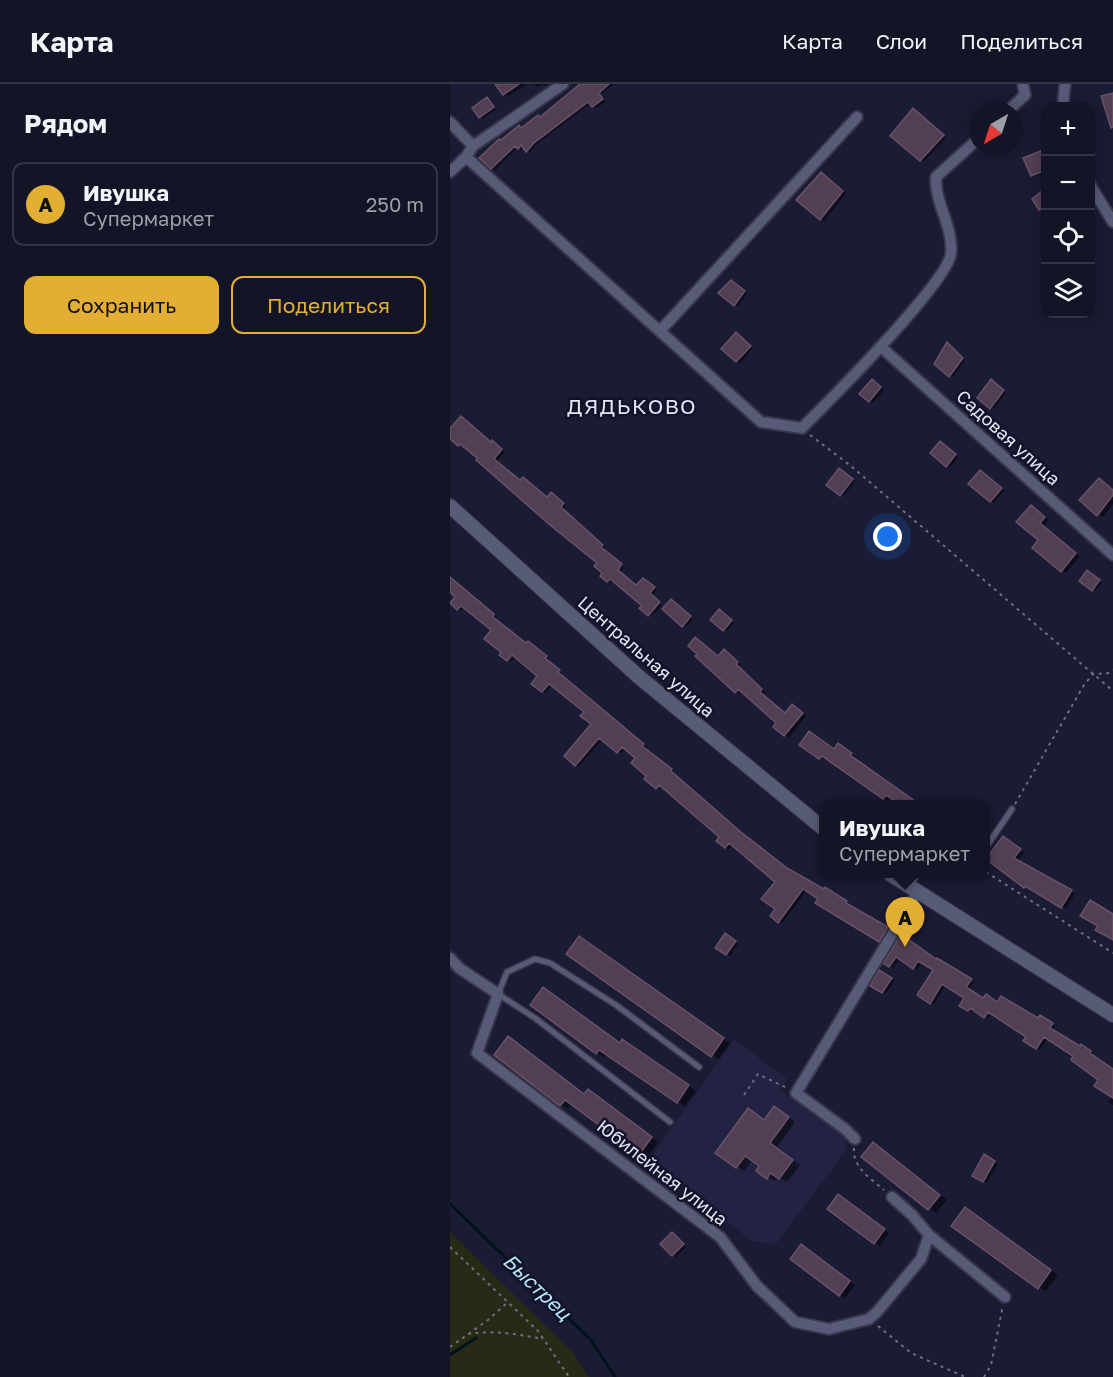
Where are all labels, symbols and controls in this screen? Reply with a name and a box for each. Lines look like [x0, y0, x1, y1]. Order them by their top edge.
text: Карта [30, 25, 114, 58]
text: Карта [782, 28, 843, 54]
text: Слои [876, 28, 927, 54]
text: Поделиться [960, 28, 1083, 54]
north arrow [969, 102, 1023, 156]
map controls [1041, 102, 1095, 318]
button: + [1041, 102, 1095, 156]
text: Рядом [24, 108, 107, 139]
button: − [1041, 156, 1095, 210]
text: Ивушка [83, 179, 169, 206]
text: A [38, 192, 53, 216]
text: 250 m [366, 192, 424, 216]
text: Супермаркет [83, 206, 214, 230]
button: locate [1041, 210, 1095, 264]
button: layers [1041, 264, 1095, 318]
button: Сохранить [24, 276, 219, 334]
button: Поделиться [231, 276, 426, 334]
street label: Садовая улица [952, 385, 1065, 490]
district label: ДЯДЬКОВО [567, 393, 697, 419]
your location [873, 522, 902, 551]
street label: Центральная улица [574, 591, 719, 722]
popup [819, 800, 990, 878]
text: Ивушка [839, 814, 925, 841]
text: Супермаркет [839, 841, 970, 865]
pin: A [886, 898, 924, 947]
street label: Юбилейная улица [593, 1114, 732, 1230]
water label: Быстрец [499, 1248, 577, 1325]

